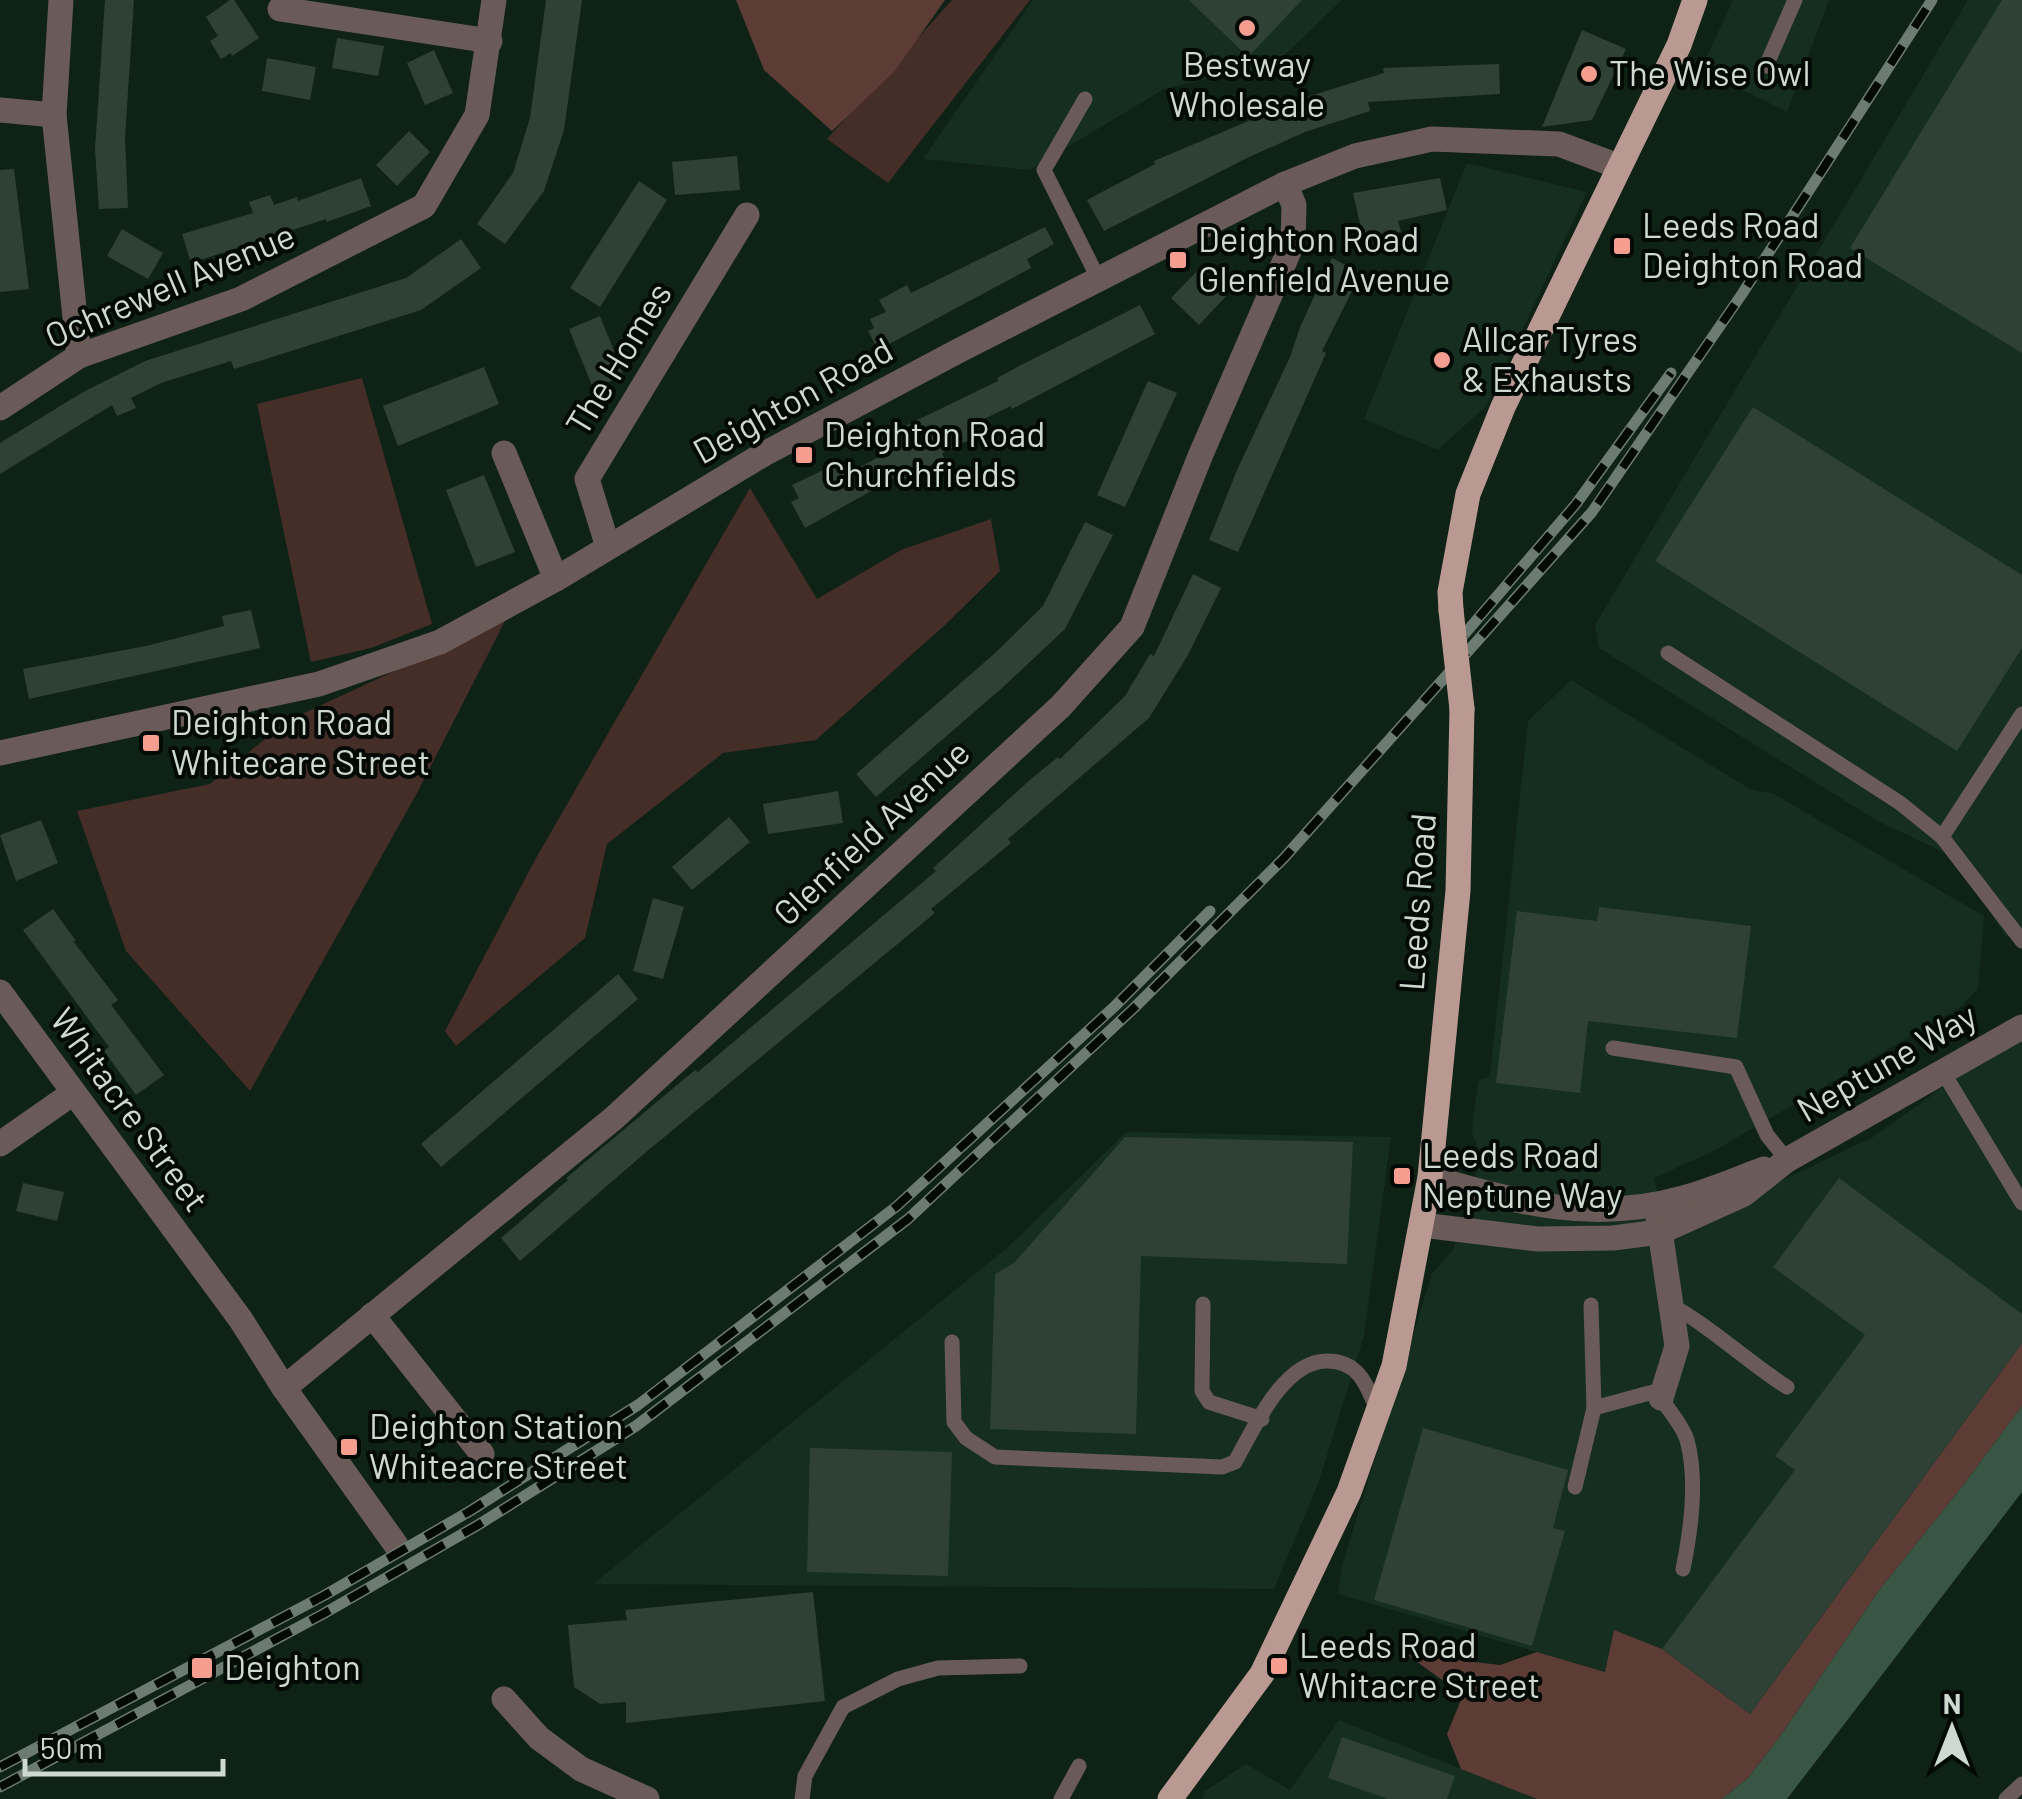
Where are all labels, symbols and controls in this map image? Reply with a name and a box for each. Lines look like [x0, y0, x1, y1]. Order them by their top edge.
marker: Bestway Wholesale [1236, 17, 1258, 39]
place label: Bestway Wholesale [1169, 42, 1325, 124]
place label: The Wise Owl [1609, 51, 1810, 93]
marker: The Wise Owl [1578, 63, 1600, 85]
place label: Leeds Road Deighton Road [1642, 203, 1863, 285]
street label: Ochrewell Avenue [38, 213, 300, 356]
place label: Deighton Road Glenfield Avenue [1198, 217, 1451, 299]
marker: Leeds Road Deighton Road [1611, 235, 1633, 257]
marker: Deighton Road Glenfield Avenue [1167, 249, 1189, 271]
street label: The Homes [555, 274, 679, 442]
place label: Allcar Tyres & Exhausts [1462, 317, 1638, 399]
street label: Deighton Road [685, 327, 899, 471]
marker: Allcar Tyres & Exhausts [1431, 349, 1453, 371]
place label: Deighton Road Churchfields [824, 412, 1045, 494]
marker: Deighton Road Churchfields [793, 444, 815, 466]
place label: Deighton Road Whitecare Street [171, 700, 430, 782]
street label: Glenfield Avenue [764, 730, 977, 933]
marker: Deighton Road Whitecare Street [140, 732, 162, 754]
street label: Leeds Road [1389, 812, 1443, 992]
street label: Neptune Way [1789, 993, 1983, 1130]
street label: Whitacre Street [43, 999, 218, 1219]
place label: Leeds Road Neptune Way [1422, 1133, 1622, 1215]
marker: Leeds Road Neptune Way [1391, 1165, 1413, 1187]
place label: Deighton Station Whiteacre Street [369, 1404, 628, 1486]
marker: Deighton Station Whiteacre Street [338, 1436, 360, 1458]
place label: Leeds Road Whitacre Street [1299, 1623, 1540, 1705]
place label: Deighton [224, 1645, 361, 1687]
marker: Deighton [189, 1655, 215, 1681]
marker: Leeds Road Whitacre Street [1268, 1655, 1290, 1677]
north arrow [1902, 1679, 2002, 1779]
text: N [1943, 1686, 1961, 1720]
scale bar [25, 1714, 222, 1776]
text: 50 m [40, 1729, 103, 1765]

